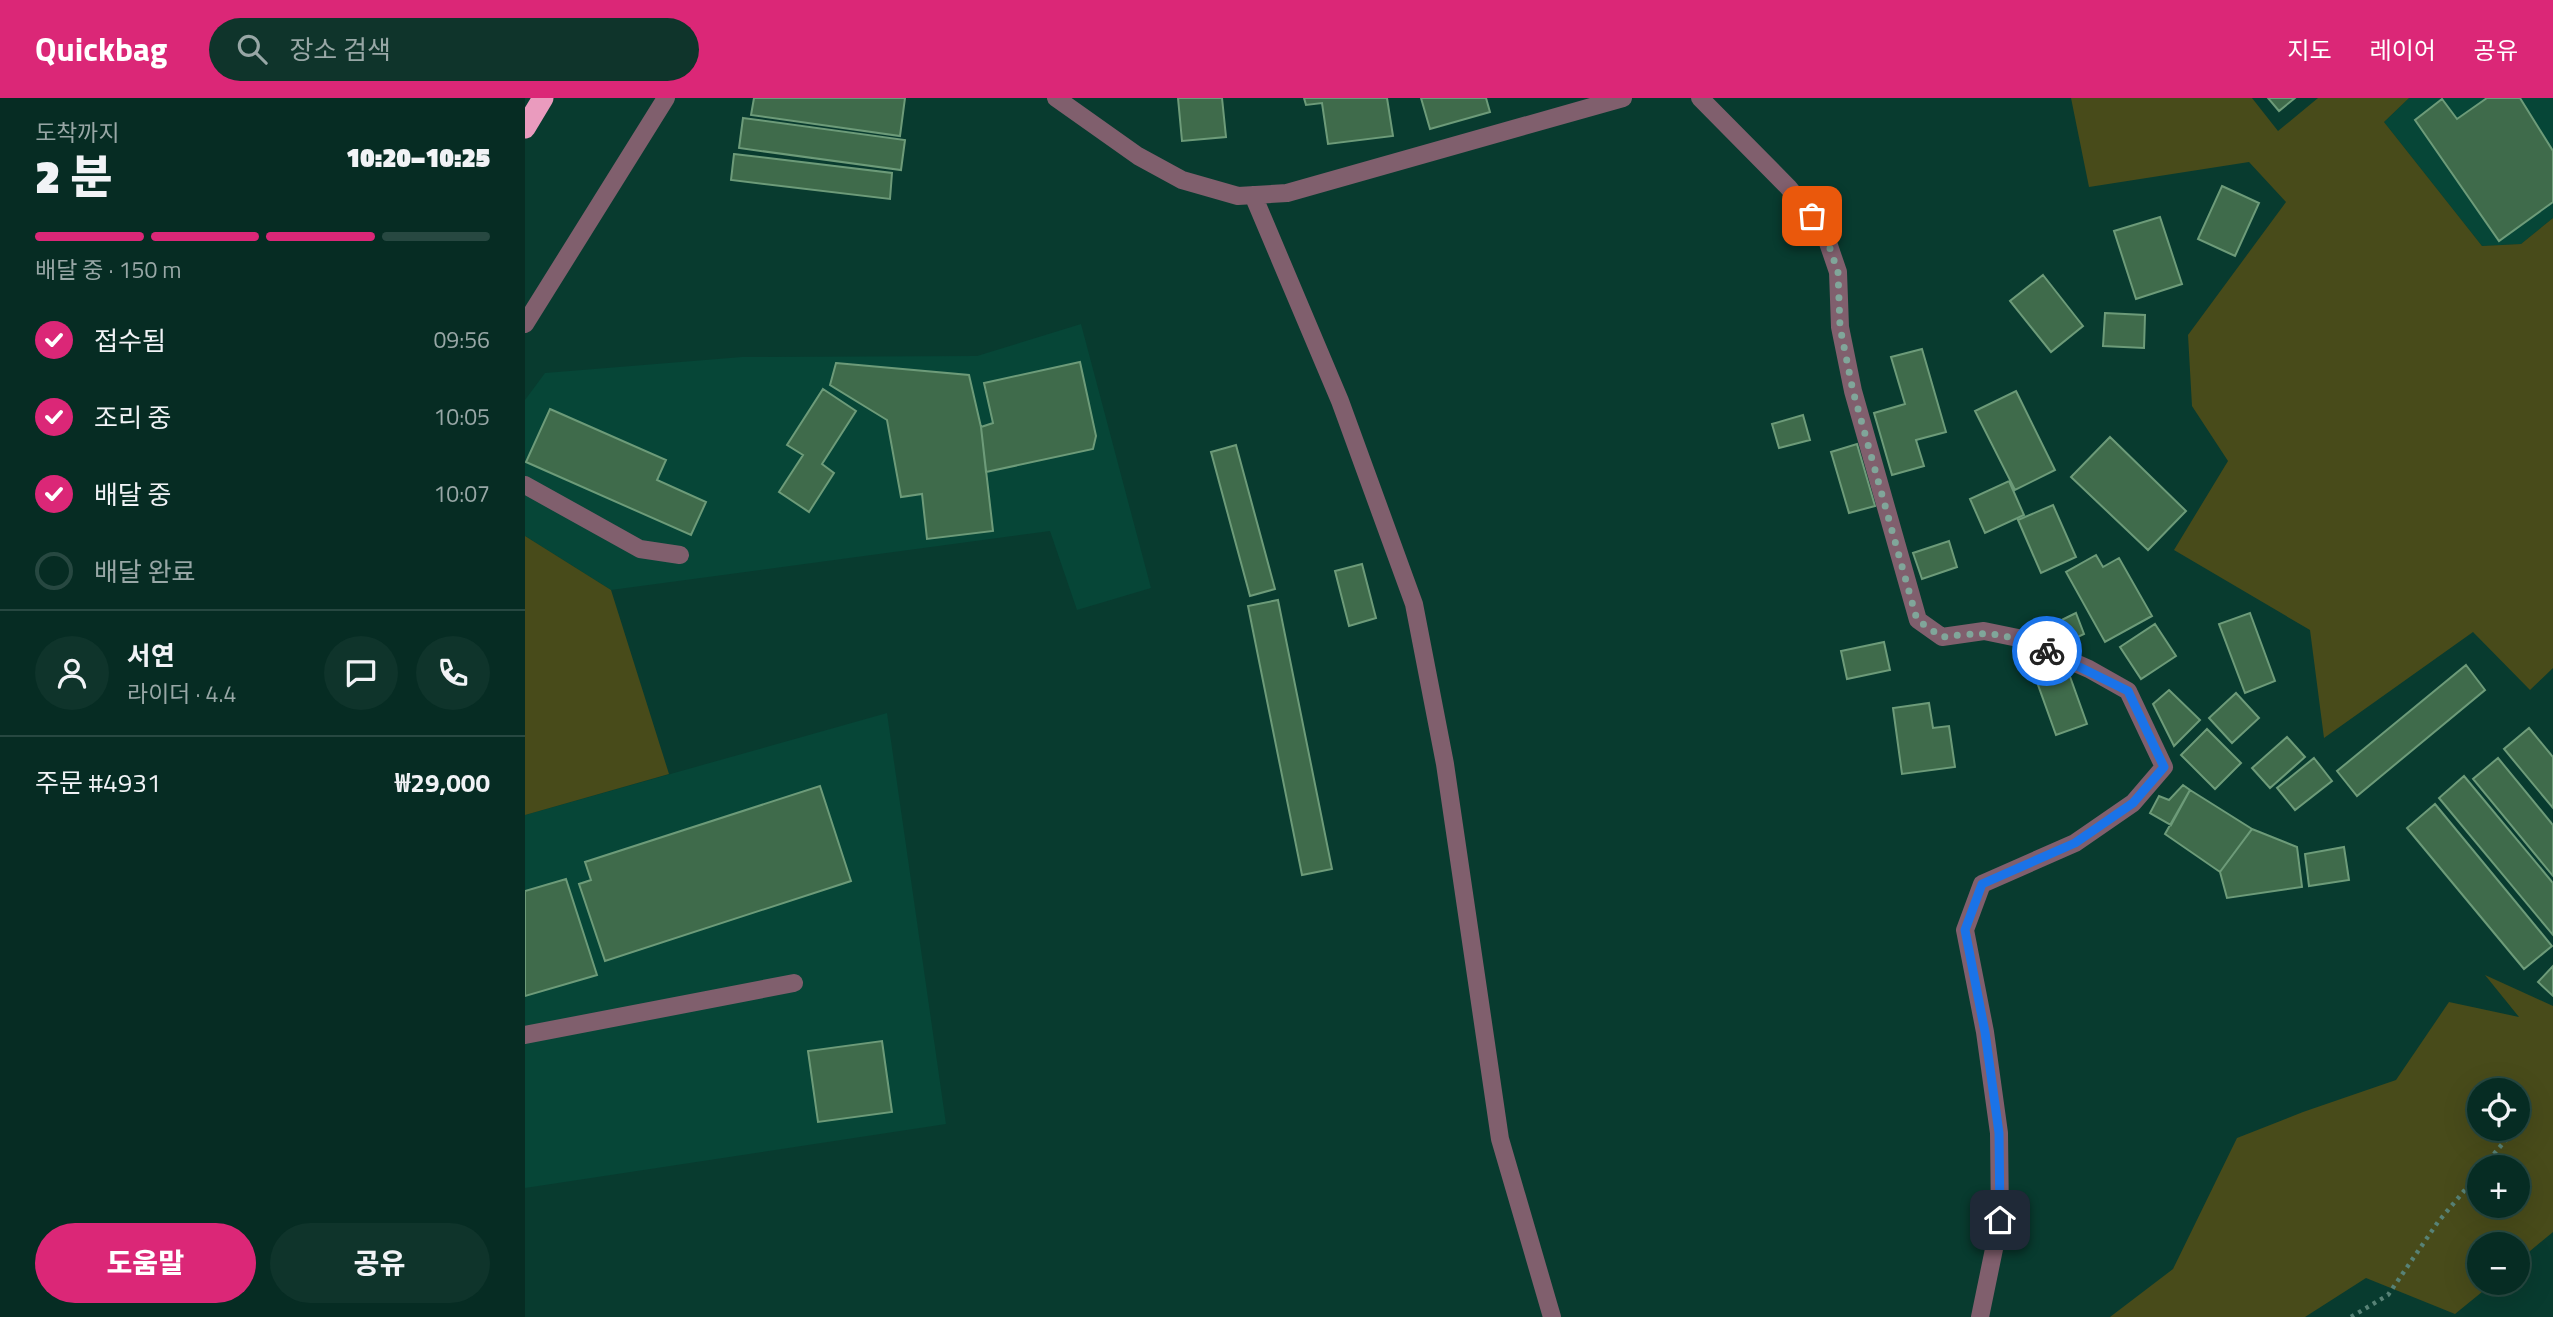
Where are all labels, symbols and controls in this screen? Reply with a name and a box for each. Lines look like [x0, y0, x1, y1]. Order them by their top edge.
search box [209, 18, 699, 81]
text: Quickbag [35, 24, 167, 74]
icon: search [233, 30, 271, 68]
text: 장소 검색 [289, 30, 391, 69]
text: 지도 [2287, 32, 2332, 68]
text: 레이어 [2370, 32, 2436, 68]
text: 공유 [2474, 32, 2518, 68]
text: 도착까지 [35, 115, 120, 150]
text: 10:20–10:25 [346, 138, 490, 177]
text: 2 분 [35, 141, 113, 211]
pin [1782, 186, 1842, 246]
icon: bag [1793, 197, 1831, 235]
text: 배달 중 · 150 m [35, 252, 182, 287]
icon: check [35, 321, 73, 359]
text: 접수됨 [94, 321, 166, 360]
text: 09:56 [433, 322, 490, 357]
icon: check [35, 398, 73, 436]
text: 조리 중 [94, 398, 171, 437]
text: 10:05 [433, 399, 490, 434]
icon: check [35, 475, 73, 513]
text: 배달 중 [94, 475, 171, 514]
text: 10:07 [433, 476, 490, 511]
text: 배달 완료 [94, 552, 195, 591]
courier [2012, 616, 2082, 686]
icon: bike [2028, 632, 2066, 670]
button: person [35, 636, 109, 710]
text: 서연 [127, 636, 175, 675]
button: chat [324, 636, 398, 710]
button: phone [416, 636, 490, 710]
text: 라이더 · 4.4 [127, 676, 236, 711]
text: 주문 #4931 [35, 763, 161, 802]
text: ₩29,000 [395, 763, 490, 802]
map controls [2467, 1078, 2530, 1295]
button: locate [2467, 1078, 2530, 1141]
button: + [2467, 1155, 2530, 1218]
pin [1970, 1190, 2030, 1250]
icon: home [1981, 1201, 2019, 1239]
button: 도움말 [35, 1223, 256, 1303]
button: 공유 [270, 1223, 490, 1303]
button: − [2467, 1232, 2530, 1295]

